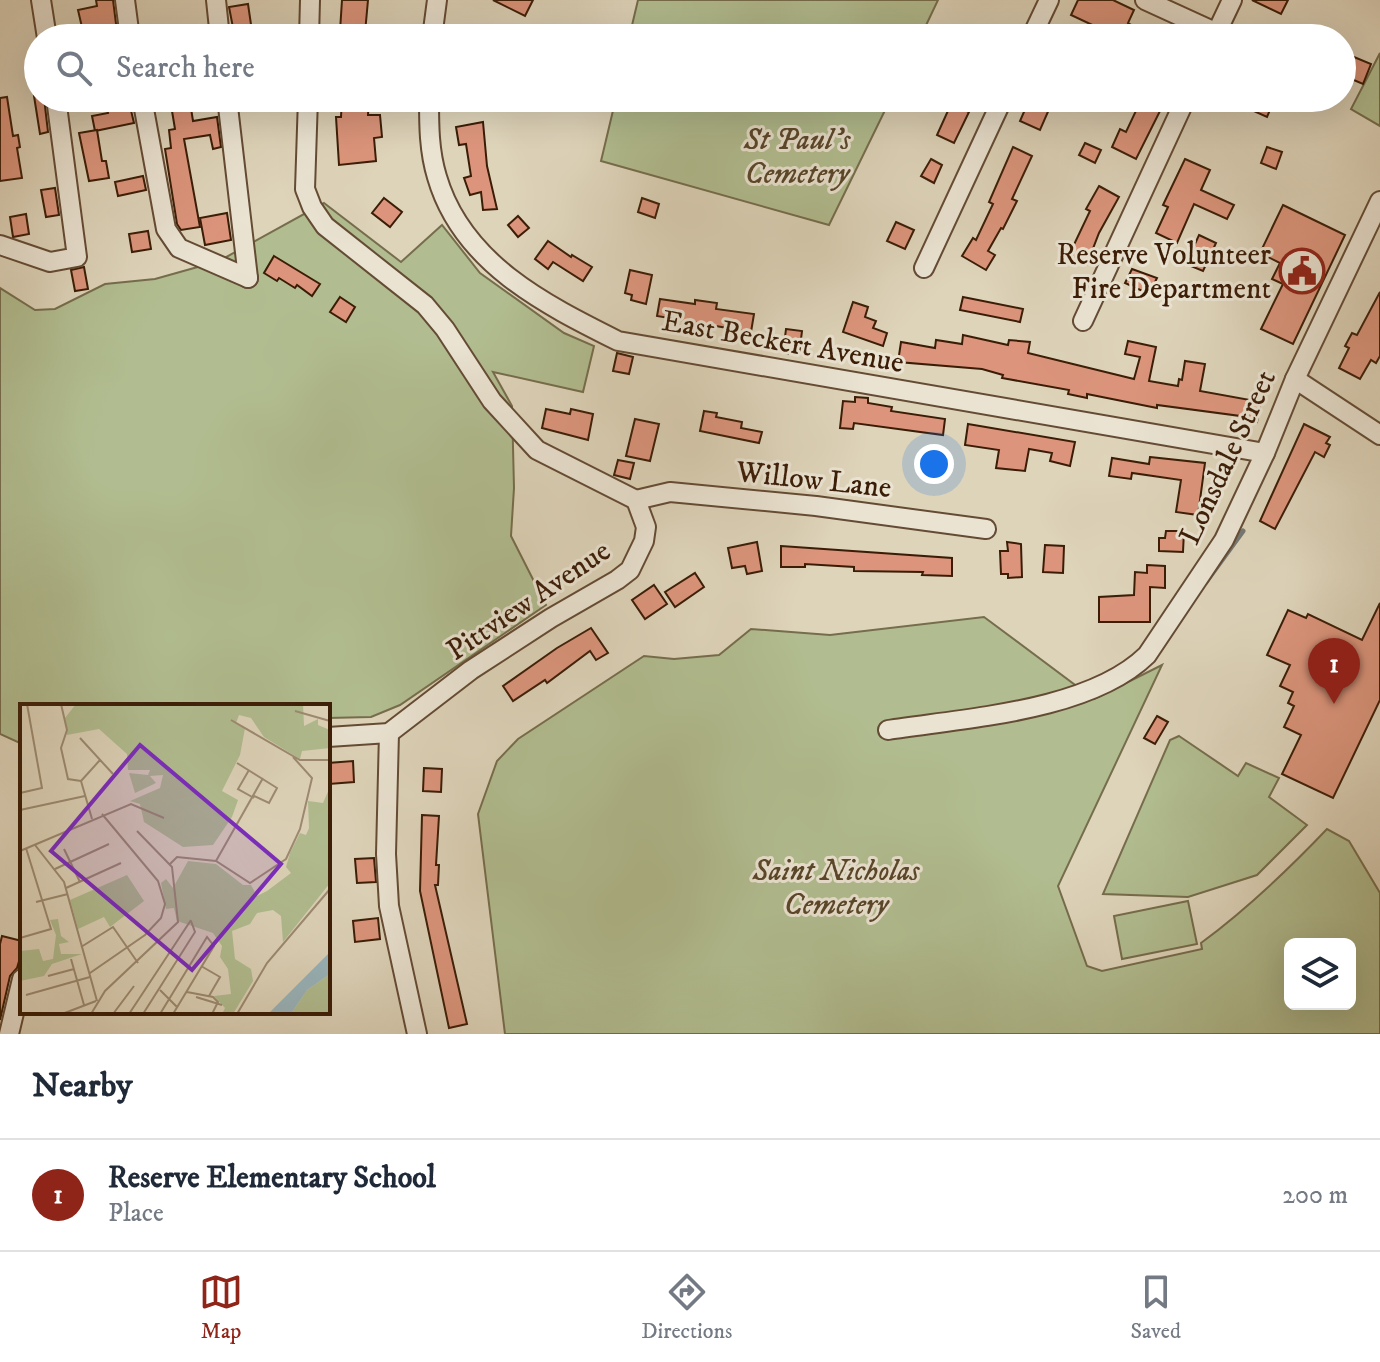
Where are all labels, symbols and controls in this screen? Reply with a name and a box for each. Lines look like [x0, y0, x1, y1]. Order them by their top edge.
search box [24, 24, 1356, 112]
icon: search [52, 46, 96, 90]
text: Search here [116, 50, 255, 87]
park label: St Paul's Cemetery [743, 122, 852, 193]
place label: Reserve Volunteer Fire Department [1056, 237, 1271, 308]
public building icon: Reserve Volunteer Fire Department [1278, 247, 1326, 295]
street label: East Beckert Avenue [659, 303, 907, 382]
street label: Lonsdale Street [1172, 364, 1285, 551]
your location [914, 444, 954, 484]
street label: Willow Lane [734, 454, 893, 507]
street label: Pittview Avenue [440, 533, 618, 670]
pin: 1 [1308, 638, 1360, 704]
inset map [20, 704, 330, 1014]
park label: Saint Nicholas Cemetery [751, 853, 920, 924]
map controls [1284, 938, 1356, 1010]
button: layers [1284, 938, 1356, 1010]
text: Nearby [32, 1065, 133, 1107]
text: Reserve Elementary School [108, 1160, 436, 1197]
text: 1 [53, 1179, 63, 1212]
text: 200 m [1282, 1179, 1348, 1212]
text: Place [108, 1197, 164, 1230]
tab: Map [199, 1270, 243, 1345]
tab: Directions [641, 1270, 732, 1345]
tab: Saved [1130, 1270, 1181, 1345]

